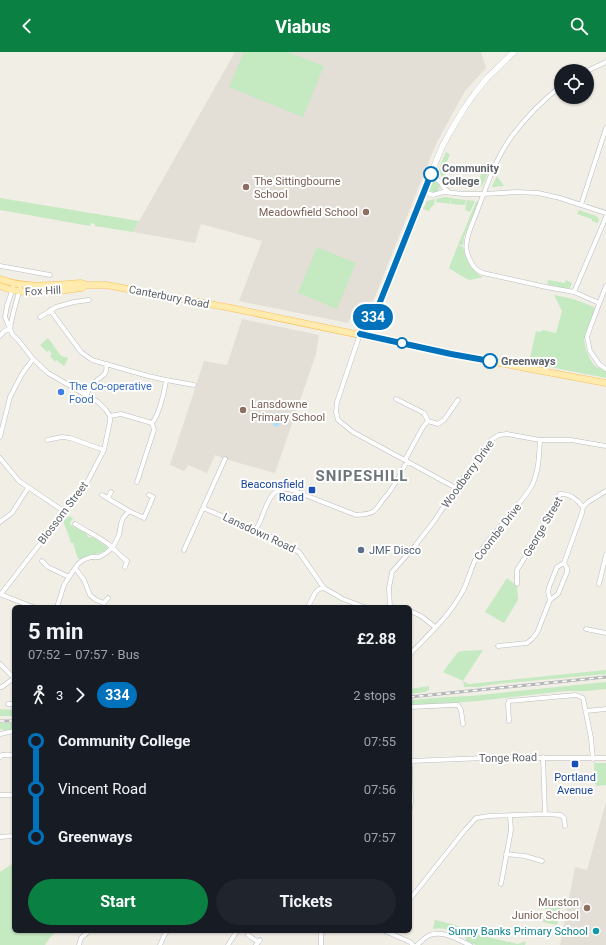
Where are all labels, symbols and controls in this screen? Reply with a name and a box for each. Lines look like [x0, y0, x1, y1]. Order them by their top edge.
icon: back [16, 15, 38, 37]
icon: search [568, 15, 590, 37]
text: Viabus [275, 16, 331, 37]
map controls [554, 64, 594, 104]
button: locate [554, 64, 594, 104]
place label: Community College [442, 162, 499, 188]
marker: Community College [423, 166, 439, 182]
place label: The Sittingbourne School [254, 175, 341, 201]
marker: The Sittingbourne School [241, 182, 251, 192]
place label: Meadowfield School [259, 206, 358, 219]
marker: Meadowfield School [361, 207, 371, 217]
street label: Canterbury Road [128, 283, 210, 311]
street label: Fox Hill [25, 284, 61, 298]
line badge: 334 [350, 304, 396, 330]
text: 334 [361, 309, 385, 325]
unlabelled marker [396, 337, 408, 349]
marker: Greenways [482, 353, 498, 369]
place label: Greenways [501, 355, 556, 368]
place label: The Co-operative Food [69, 380, 152, 406]
marker: The Co-operative Food [56, 387, 66, 397]
place label: Lansdowne Primary School [251, 398, 325, 424]
marker: Lansdowne Primary School [238, 405, 248, 415]
street label: Woodberry Drive [439, 437, 497, 510]
district label: SNIPESHILL [316, 467, 408, 485]
place label: Beaconsfield Road [241, 478, 304, 504]
street label: Blossom Street [35, 479, 91, 547]
marker: Beaconsfield Road [307, 485, 317, 495]
street label: George Street [521, 494, 566, 559]
street label: Coombe Drive [472, 501, 524, 563]
street label: Lansdown Road [221, 511, 297, 555]
place label: JMF Disco [369, 544, 421, 557]
marker: JMF Disco [356, 545, 366, 555]
text: 5 min [28, 619, 83, 644]
text: £2.88 [357, 630, 396, 648]
text: 07:52 – 07:57 · Bus [28, 647, 140, 662]
icon: walk [28, 684, 50, 706]
icon: forward [69, 684, 91, 706]
text: 334 [105, 687, 129, 703]
text: 3 [56, 688, 63, 703]
text: 2 stops [353, 688, 396, 703]
text: Community College [58, 732, 190, 750]
text: 07:55 [364, 734, 396, 749]
street label: Tonge Road [479, 751, 537, 765]
marker: Portland Avenue [570, 759, 580, 769]
place label: Portland Avenue [554, 771, 596, 797]
text: Vincent Road [58, 780, 147, 798]
text: 07:56 [364, 782, 396, 797]
text: Greenways [58, 828, 132, 846]
text: 07:57 [364, 830, 396, 845]
button: Start [28, 879, 208, 925]
button: Tickets [216, 879, 396, 925]
place label: Murston Junior School [512, 896, 579, 922]
marker: Murston Junior School [582, 903, 592, 913]
place label: Sunny Banks Primary School [448, 925, 588, 938]
marker: Sunny Banks Primary School [591, 926, 601, 936]

